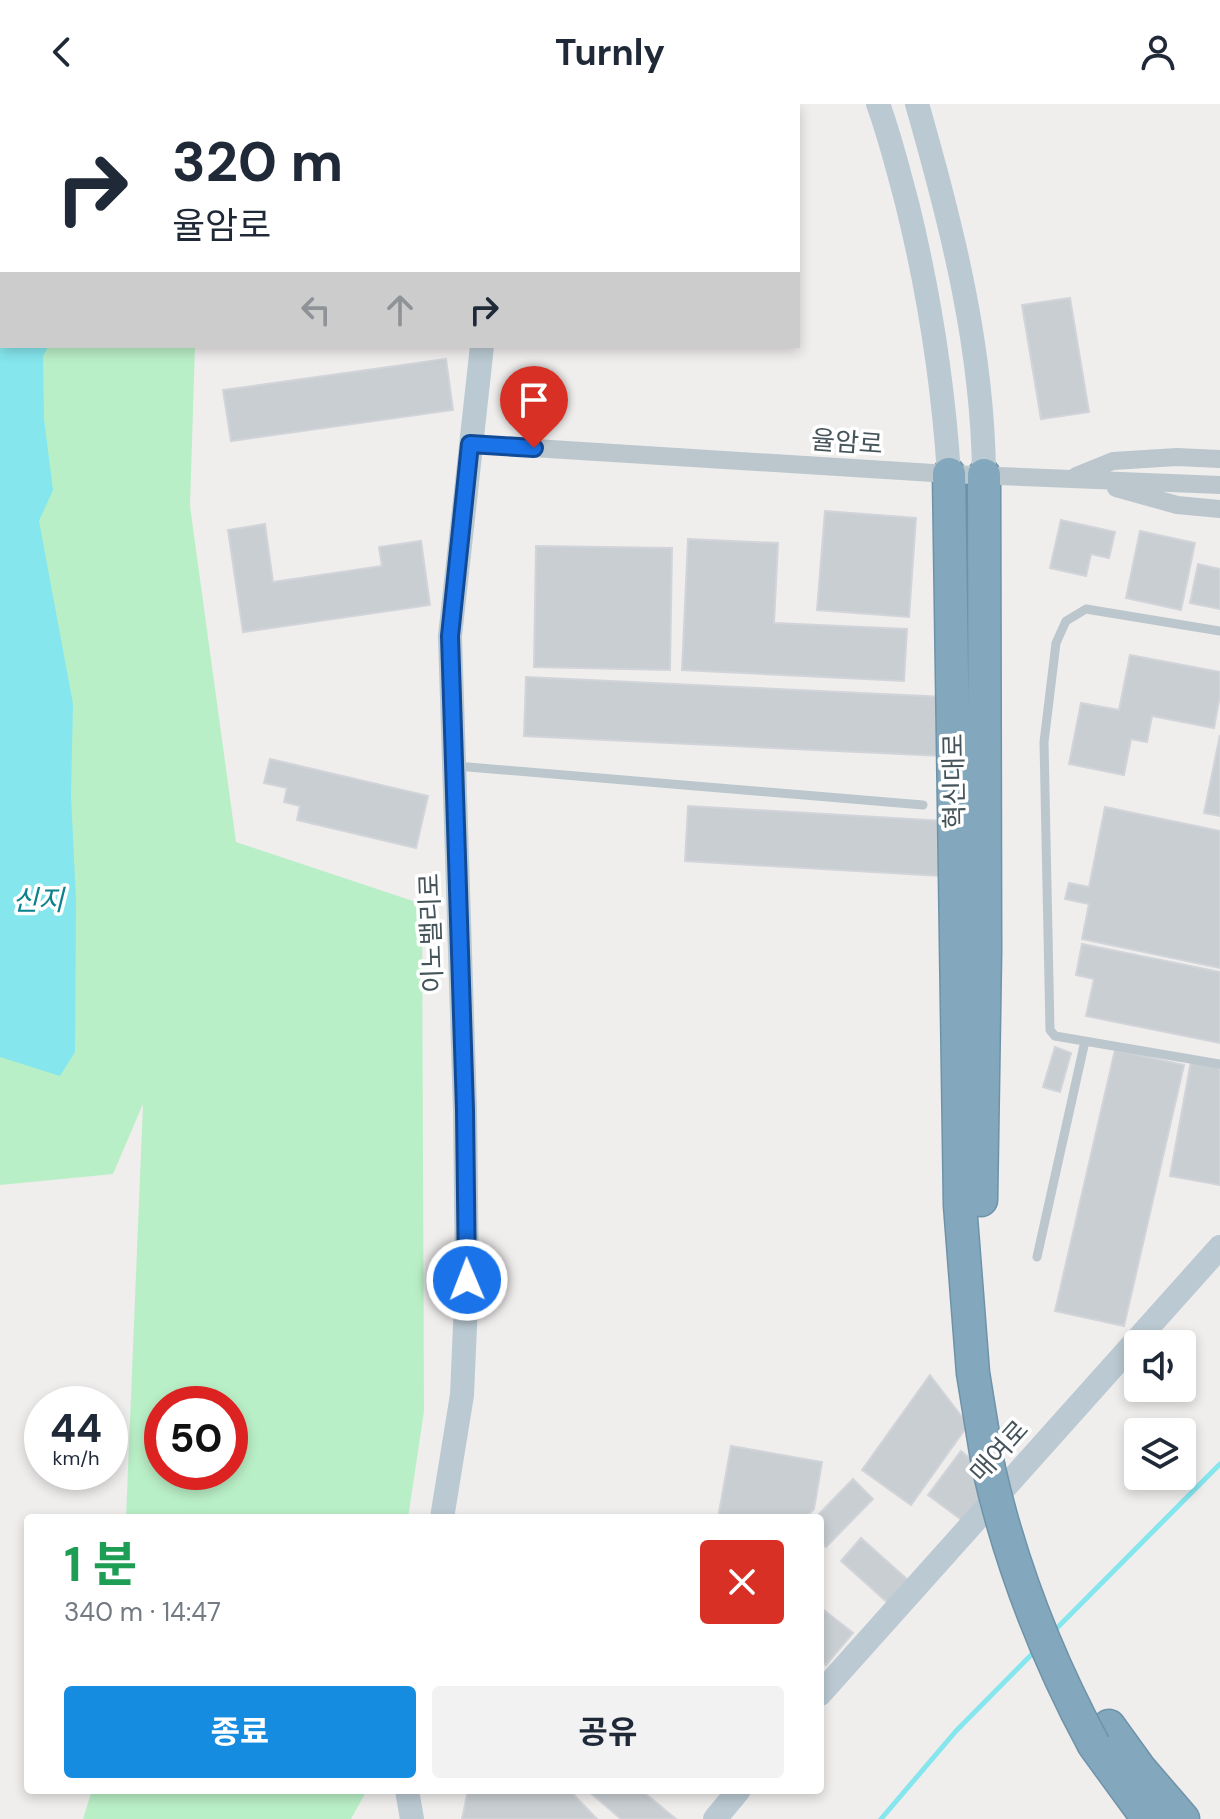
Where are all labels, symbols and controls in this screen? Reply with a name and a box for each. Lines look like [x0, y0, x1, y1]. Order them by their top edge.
text: Turnly [555, 29, 665, 76]
icon: back [40, 30, 84, 74]
icon: person [1136, 30, 1180, 74]
text: 320 m [172, 125, 343, 198]
icon: right [40, 136, 144, 240]
text: 율암로 [172, 202, 271, 249]
icon: left [294, 288, 338, 332]
icon: ahead [378, 288, 422, 332]
icon: right [462, 288, 506, 332]
pin [500, 366, 568, 448]
icon: arrive [512, 378, 556, 422]
street label: 율암로 [810, 423, 884, 461]
street label: 혁신대로 [936, 733, 972, 829]
street label: 이노밸리로 [412, 873, 450, 993]
water label: 신지 [12, 882, 66, 919]
position arrow [425, 1238, 509, 1322]
map controls [1124, 1330, 1196, 1490]
button: sound [1124, 1330, 1196, 1402]
speed limit sign: 50 [144, 1386, 248, 1490]
text: 44 [50, 1402, 102, 1454]
street label: 매여로 [962, 1413, 1036, 1489]
button: layers [1124, 1418, 1196, 1490]
text: km/h [52, 1445, 100, 1471]
text: 1 분 [64, 1533, 137, 1596]
button: close [700, 1540, 784, 1624]
text: 340 m · 14:47 [64, 1595, 221, 1629]
button: 종료 [64, 1686, 416, 1778]
button: 공유 [432, 1686, 784, 1778]

